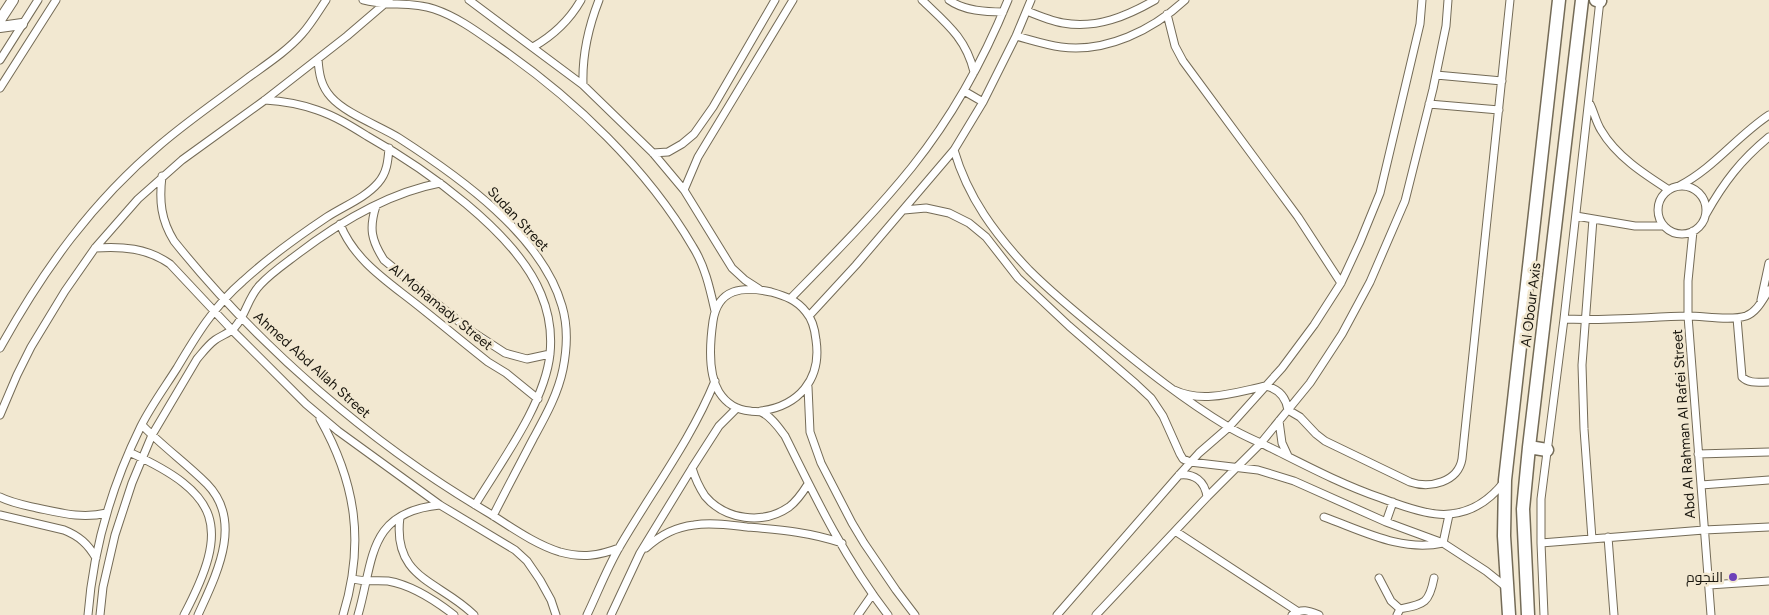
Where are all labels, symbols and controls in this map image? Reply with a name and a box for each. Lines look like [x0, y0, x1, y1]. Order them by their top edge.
street label: Sudan Street [484, 183, 552, 255]
street label: Al Mohamady Street [386, 260, 496, 354]
street label: Al Obour Axis [1517, 262, 1545, 348]
street label: Ahmed Abd Allah Street [250, 308, 374, 422]
street label: Abd Al Rahman Al Rafei Street [1669, 329, 1699, 519]
place label: النجوم [1686, 569, 1723, 587]
marker: النجوم [1727, 571, 1739, 583]

